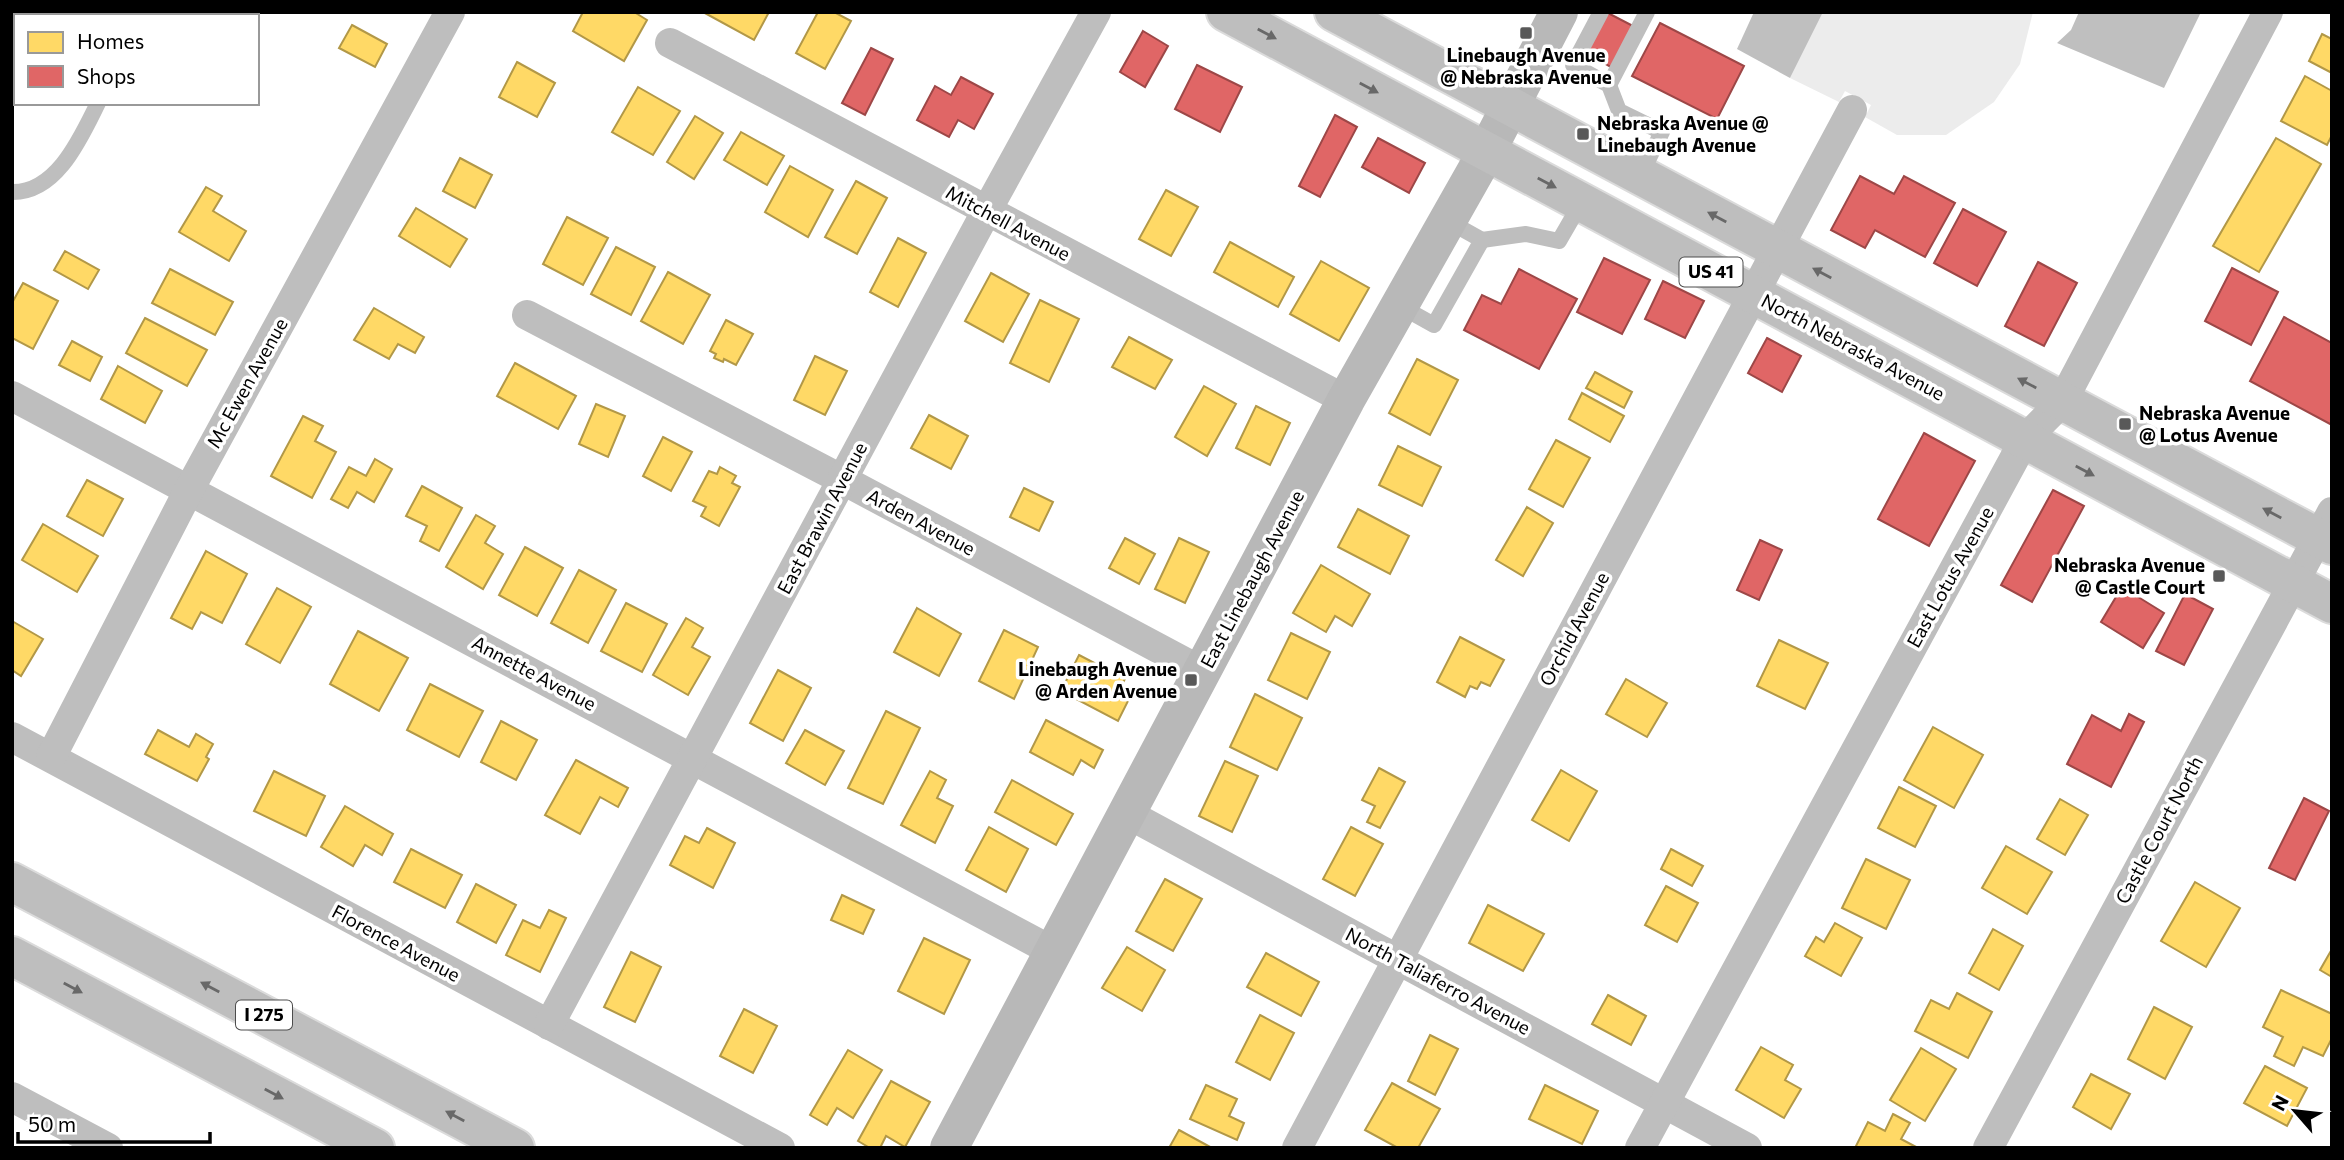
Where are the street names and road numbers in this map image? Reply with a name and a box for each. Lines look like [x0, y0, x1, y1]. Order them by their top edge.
street label: Mitchell Avenue [942, 180, 1074, 265]
road number: US 41 [1680, 258, 1742, 286]
street label: North Nebraska Avenue [1758, 288, 1949, 405]
street label: Mc Ewen Avenue [201, 314, 292, 452]
street label: East Brawin Avenue [772, 438, 871, 598]
street label: Arden Avenue [863, 483, 979, 560]
street label: East Linebaugh Avenue [1195, 486, 1308, 672]
street label: East Lotus Avenue [1901, 502, 1998, 651]
street label: Orchid Avenue [1534, 568, 1613, 690]
street label: Annette Avenue [468, 630, 600, 715]
street label: Castle Court North [2110, 752, 2207, 907]
street label: Florence Avenue [328, 899, 464, 986]
street label: North Taliaferro Avenue [1342, 922, 1535, 1039]
road number: I 275 [236, 1000, 292, 1030]

